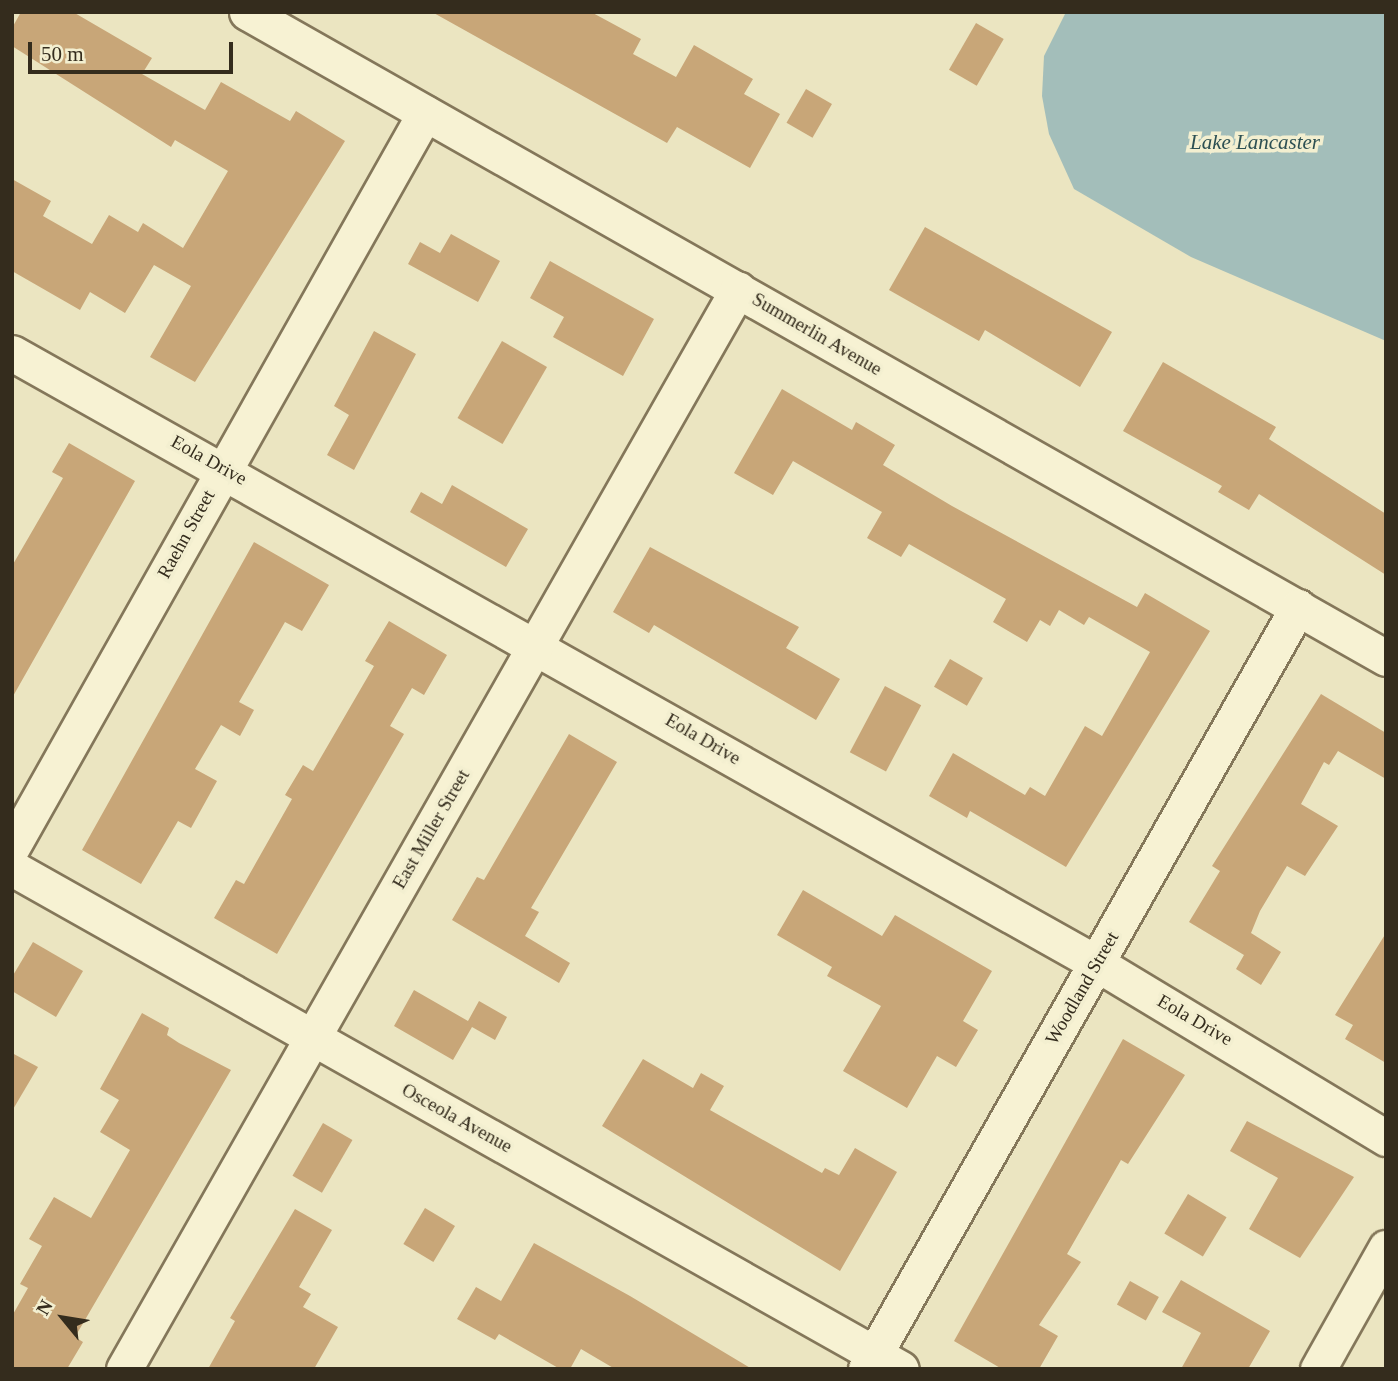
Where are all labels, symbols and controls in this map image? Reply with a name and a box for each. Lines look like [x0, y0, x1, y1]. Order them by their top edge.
scale bar [32, 28, 236, 72]
text: 50 m [41, 42, 84, 66]
water label: Lake Lancaster [1190, 129, 1320, 155]
street label: Summerlin Avenue [748, 287, 886, 381]
street label: Eola Drive [167, 430, 251, 490]
street label: Raehn Street [152, 486, 220, 582]
street label: Eola Drive [661, 708, 745, 770]
street label: East Miller Street [388, 765, 474, 893]
street label: Woodland Street [1040, 927, 1124, 1049]
street label: Eola Drive [1153, 989, 1237, 1051]
street label: Osceola Avenue [397, 1078, 517, 1158]
north arrow [28, 1283, 98, 1353]
text: N [32, 1296, 57, 1318]

